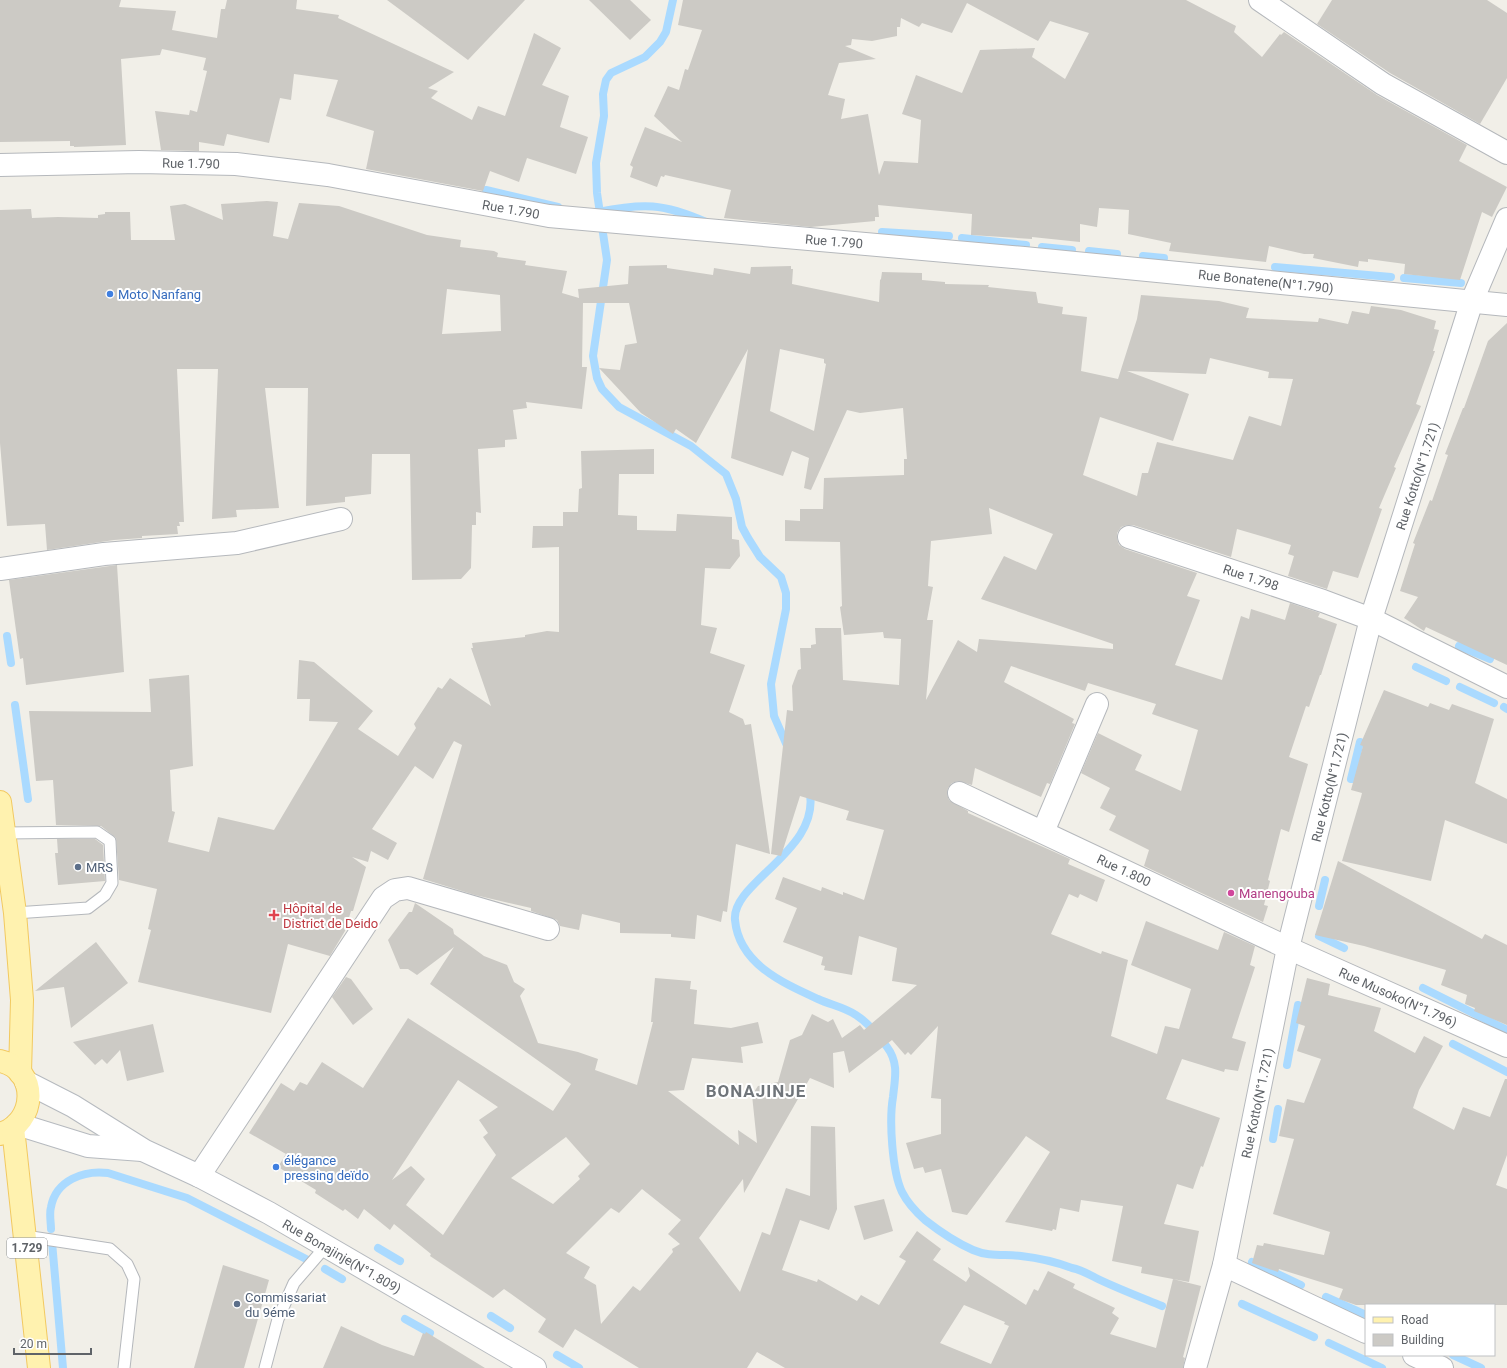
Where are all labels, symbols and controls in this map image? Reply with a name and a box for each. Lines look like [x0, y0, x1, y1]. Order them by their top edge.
street label: Rue 1.790 [162, 155, 220, 172]
street label: Rue 1.790 [481, 197, 541, 222]
street label: Rue 1.790 [804, 232, 863, 251]
street label: Rue Bonatene(N°1.790) [1198, 267, 1334, 296]
place label: Moto Nanfang [118, 287, 201, 302]
marker: Moto Nanfang [105, 289, 115, 299]
street label: Rue Kotto(N°1.721) [1393, 420, 1442, 532]
street label: Rue 1.798 [1221, 561, 1281, 594]
street label: Rue Kotto(N°1.721) [1309, 731, 1350, 843]
street label: Rue 1.800 [1094, 851, 1153, 889]
place label: MRS [86, 860, 113, 875]
marker: MRS [73, 862, 83, 872]
place label: Manengouba [1239, 886, 1315, 901]
marker: Manengouba [1226, 888, 1236, 898]
place label: Hôpital de District de Deido [283, 901, 378, 931]
marker: Hôpital de District de Deido [268, 909, 280, 921]
street label: Rue Musoko(N°1.796) [1336, 965, 1459, 1030]
street label: Rue Kotto(N°1.721) [1238, 1047, 1276, 1160]
district label: BONAJINJE [706, 1081, 806, 1101]
place label: élégance pressing deïdo [284, 1153, 369, 1183]
marker: élégance pressing deïdo [271, 1162, 281, 1172]
street label: Rue Bonajinje(N°1.809) [280, 1216, 404, 1296]
road number: 1.729 [7, 1238, 47, 1258]
place label: Commissariat du 9éme [245, 1290, 326, 1320]
marker: Commissariat du 9éme [232, 1299, 242, 1309]
legend [1365, 1304, 1495, 1356]
text: Road [1401, 1313, 1429, 1327]
scale bar [14, 1330, 91, 1356]
text: Building [1401, 1333, 1444, 1347]
text: 20 m [20, 1337, 47, 1351]

